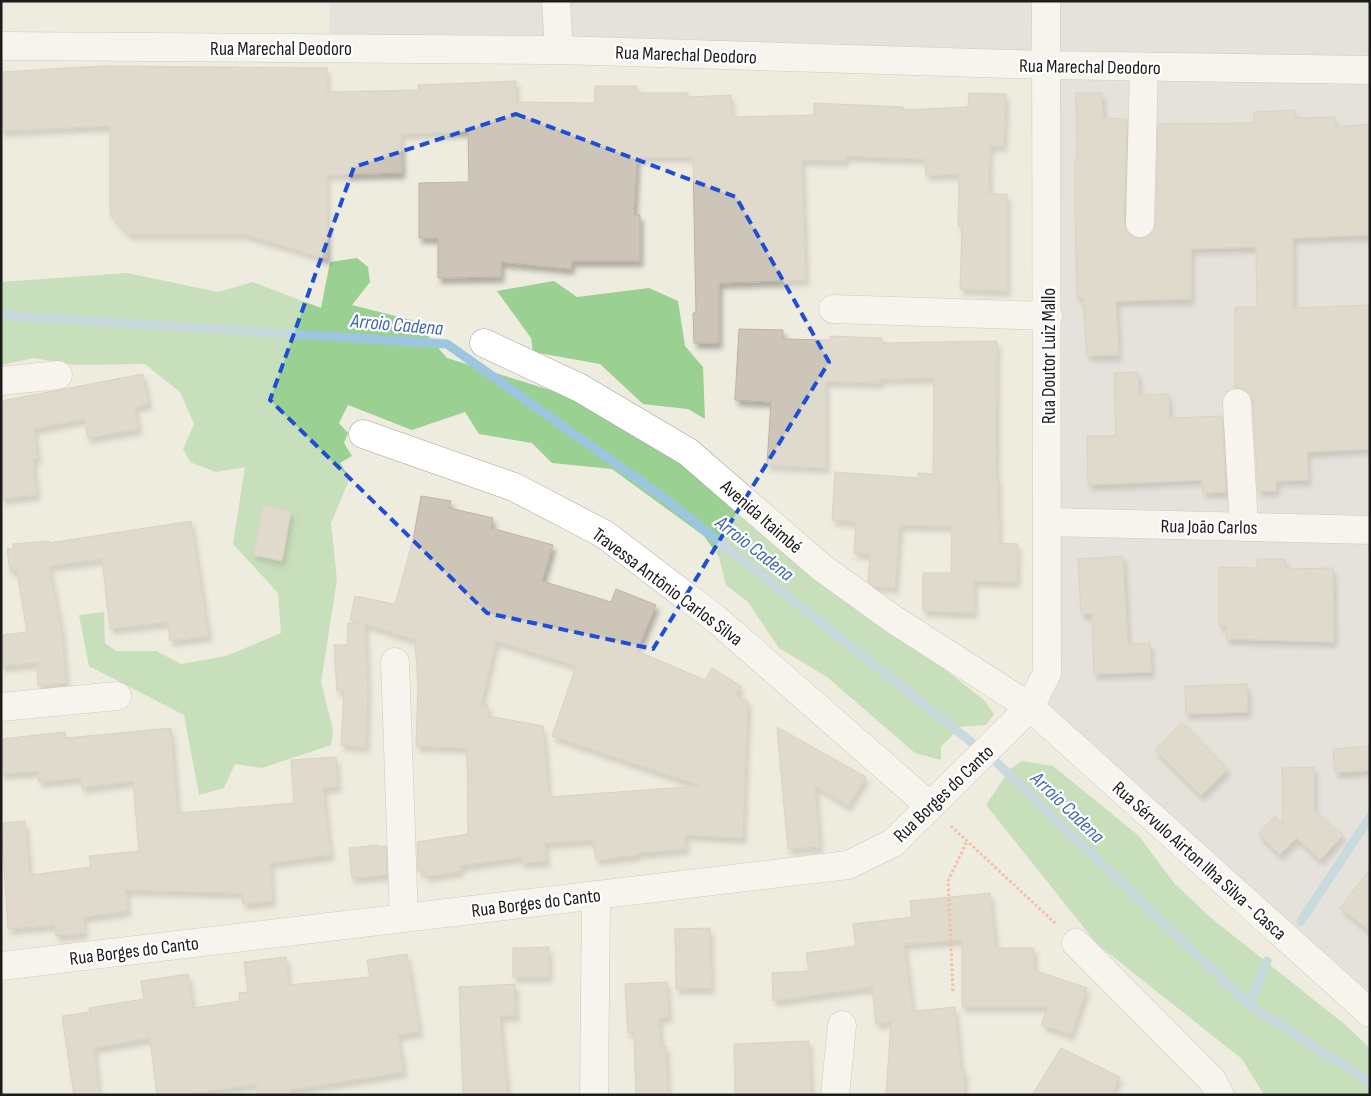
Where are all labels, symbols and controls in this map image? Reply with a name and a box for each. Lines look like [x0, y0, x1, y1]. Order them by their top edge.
street label: Rua Marechal Deodoro [210, 38, 352, 61]
street label: Rua Marechal Deodoro [615, 42, 757, 69]
street label: Rua Marechal Deodoro [1019, 55, 1161, 80]
street label: Rua Doutor Luiz Mallo [1038, 288, 1061, 424]
water label: Arroio Cadena [349, 309, 444, 341]
street label: Avenida Itaimbé [715, 475, 807, 559]
water label: Arroio Cadena [710, 510, 798, 587]
street label: Rua João Carlos [1160, 515, 1258, 540]
street label: Travessa Antônio Carlos Silva [587, 523, 747, 651]
street label: Rua Borges do Canto [889, 741, 999, 848]
water label: Arroio Cadena [1025, 766, 1109, 849]
street label: Rua Sérvulo Airton Ilha Silva - Casca [1107, 777, 1291, 945]
street label: Rua Borges do Canto [470, 884, 602, 923]
street label: Rua Borges do Canto [68, 932, 200, 971]

